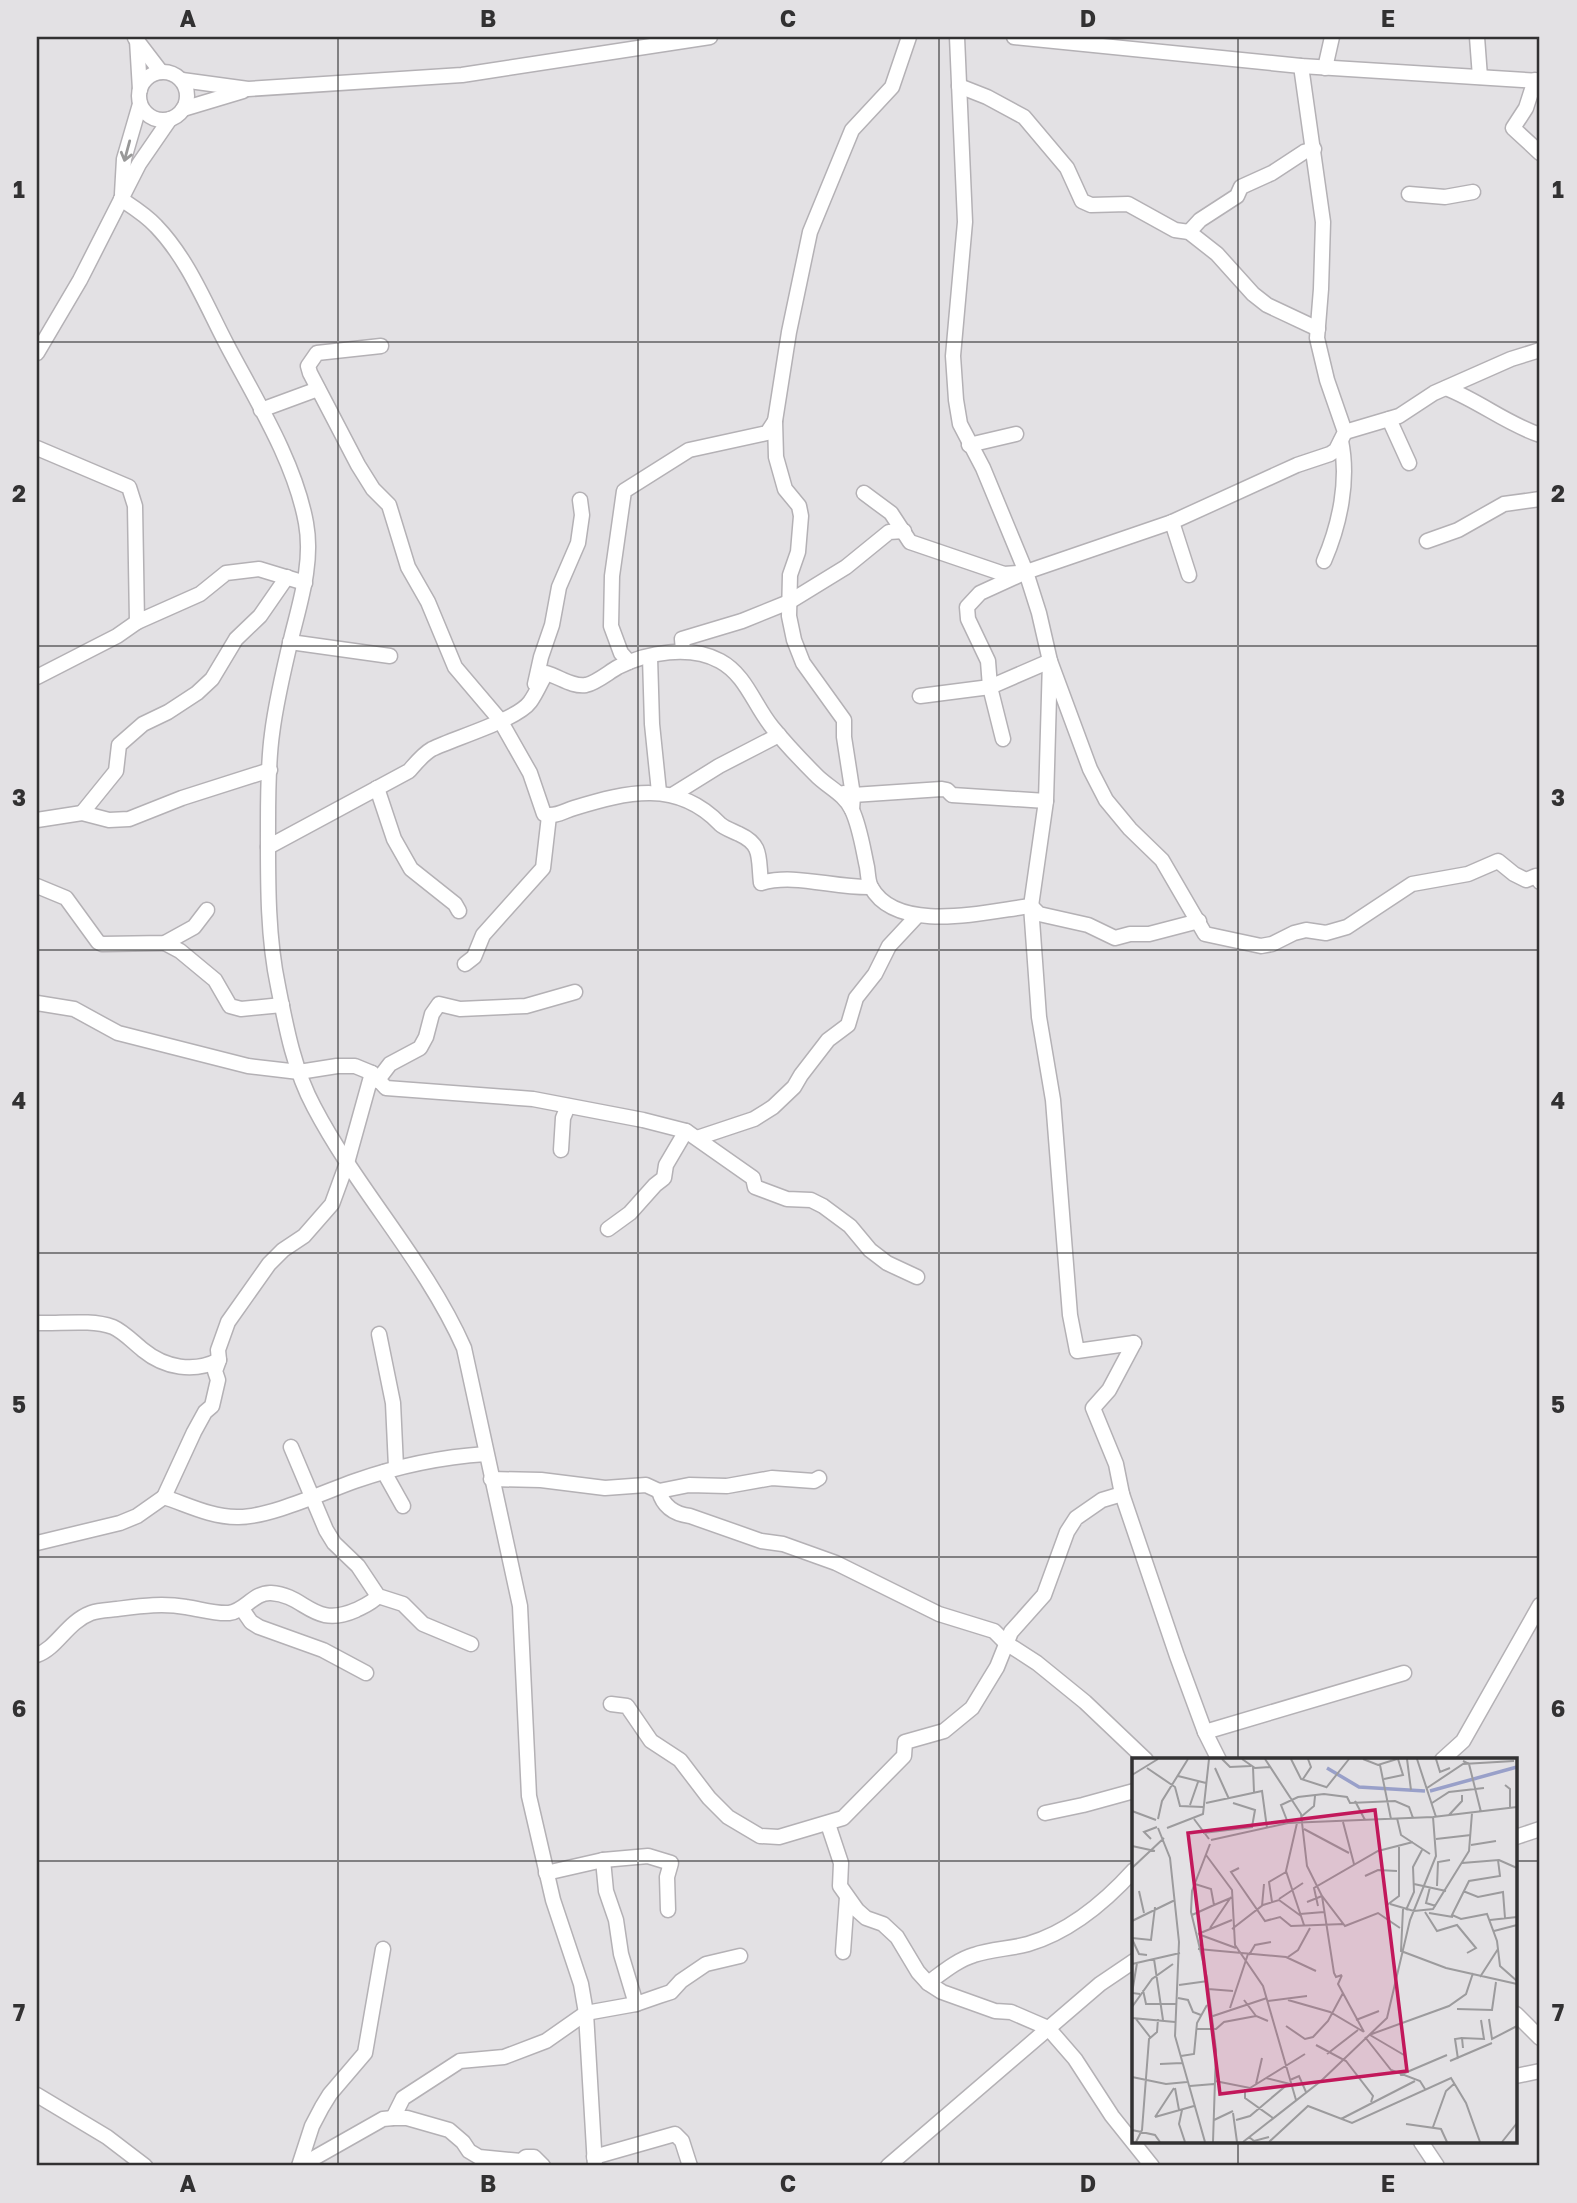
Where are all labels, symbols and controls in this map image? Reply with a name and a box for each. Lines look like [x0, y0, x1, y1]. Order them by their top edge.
text: A [180, 4, 197, 32]
text: B [480, 4, 496, 32]
text: C [780, 4, 796, 32]
text: D [1080, 4, 1096, 32]
text: E [1381, 4, 1395, 32]
one-way arrow [119, 139, 132, 161]
text: 1 [13, 175, 25, 203]
text: 1 [1552, 175, 1564, 203]
text: 2 [12, 479, 26, 507]
text: 2 [1551, 479, 1565, 507]
text: 3 [12, 783, 26, 811]
text: 3 [1551, 783, 1565, 811]
text: 4 [12, 1086, 26, 1114]
text: 4 [1551, 1086, 1565, 1114]
text: 5 [12, 1390, 26, 1418]
text: 5 [1551, 1390, 1565, 1418]
text: 6 [12, 1694, 26, 1722]
text: 6 [1551, 1694, 1565, 1722]
inset map [1132, 1758, 1518, 2144]
text: 7 [13, 1998, 25, 2026]
text: 7 [1552, 1998, 1564, 2026]
text: A [180, 2169, 197, 2197]
text: B [480, 2169, 496, 2197]
text: C [780, 2169, 796, 2197]
text: D [1080, 2169, 1096, 2197]
text: E [1381, 2169, 1395, 2197]

